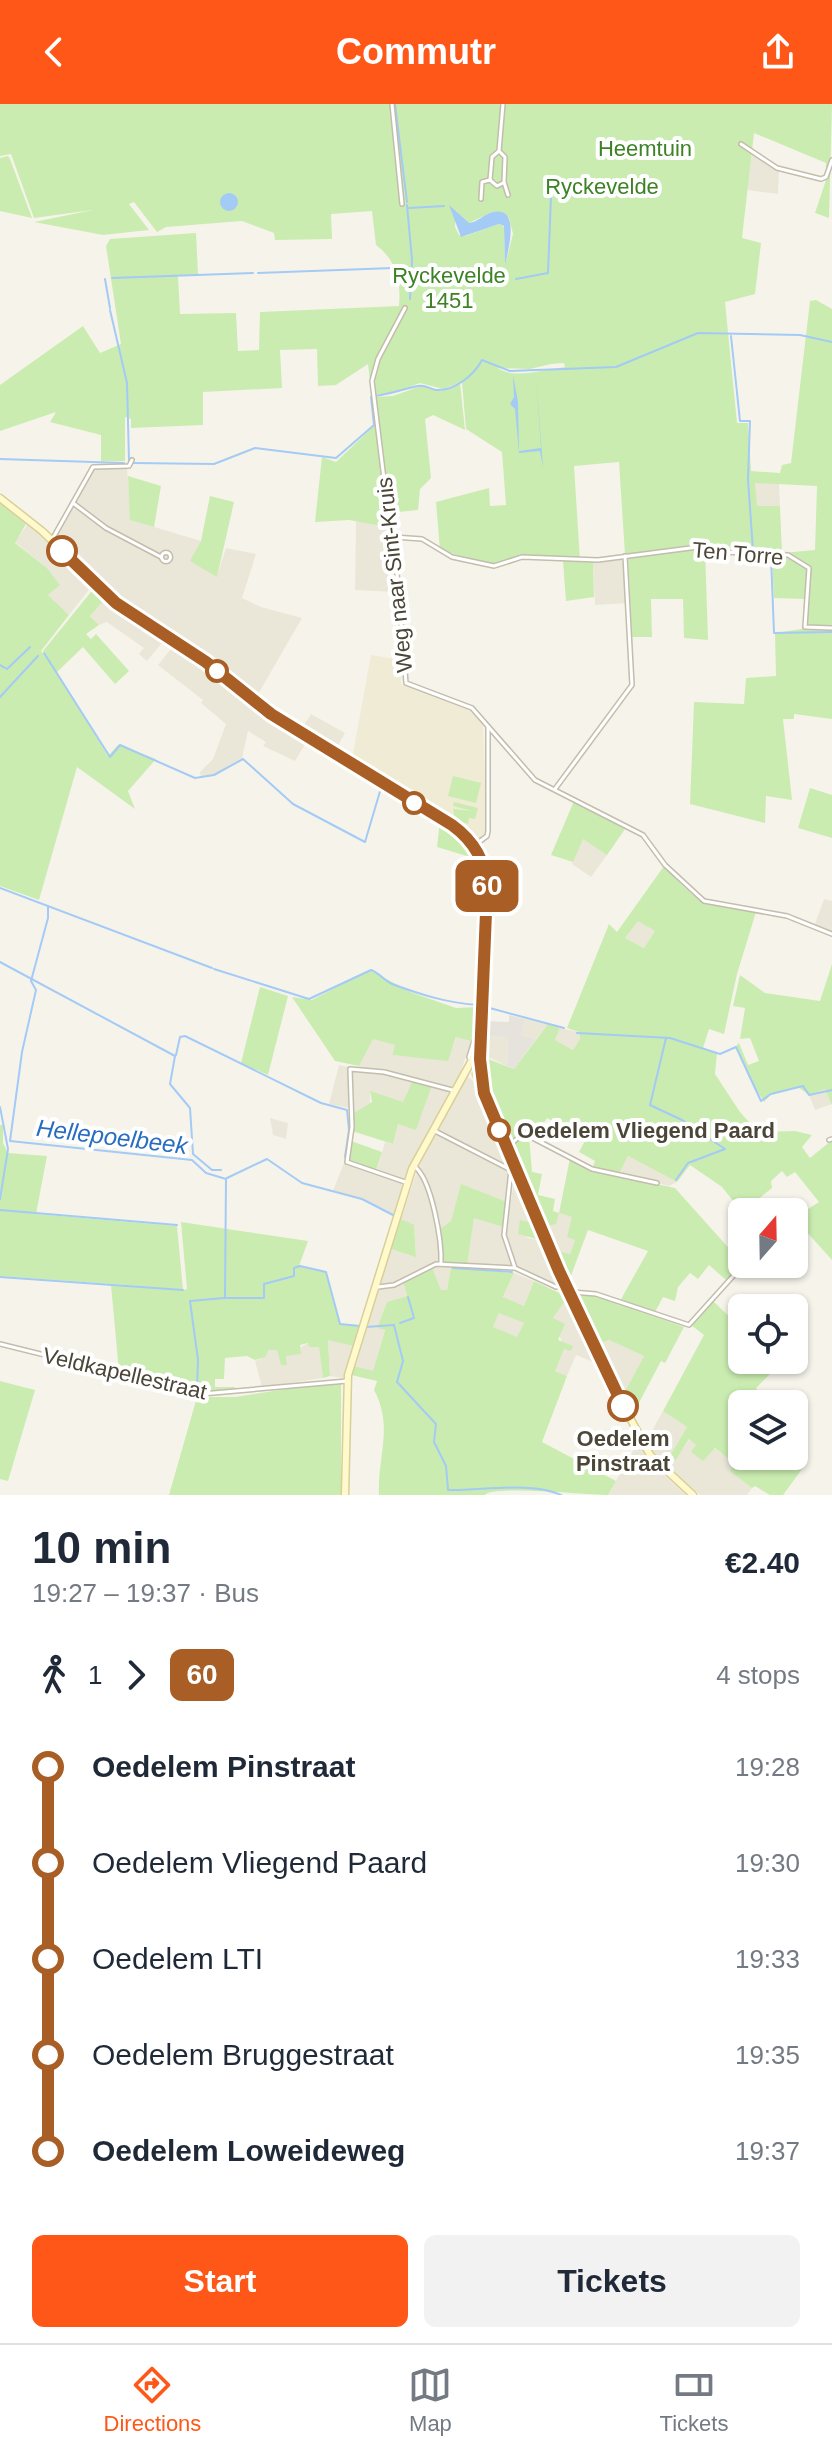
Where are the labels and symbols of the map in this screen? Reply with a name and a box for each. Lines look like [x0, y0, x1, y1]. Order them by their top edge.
park label: Heemtuin [598, 136, 692, 161]
park label: Ryckevelde [545, 174, 659, 199]
park label: Ryckevelde 1451 [392, 263, 506, 313]
street label: Weg naar Sint-Kruis [372, 476, 417, 674]
unlabelled marker [47, 536, 77, 566]
street label: Ten Torre [691, 537, 785, 570]
unlabelled marker [206, 660, 228, 682]
unlabelled marker [403, 792, 425, 814]
line badge: 60 [451, 860, 523, 912]
water label: Hellepoelbeek [35, 1114, 191, 1159]
place label: Oedelem Vliegend Paard [517, 1118, 775, 1143]
marker: Oedelem Vliegend Paard [488, 1119, 510, 1141]
north arrow [728, 1198, 808, 1278]
street label: Veldkapellestraat [40, 1342, 209, 1405]
marker: Oedelem Pinstraat [608, 1391, 638, 1421]
place label: Oedelem Pinstraat [576, 1426, 671, 1476]

